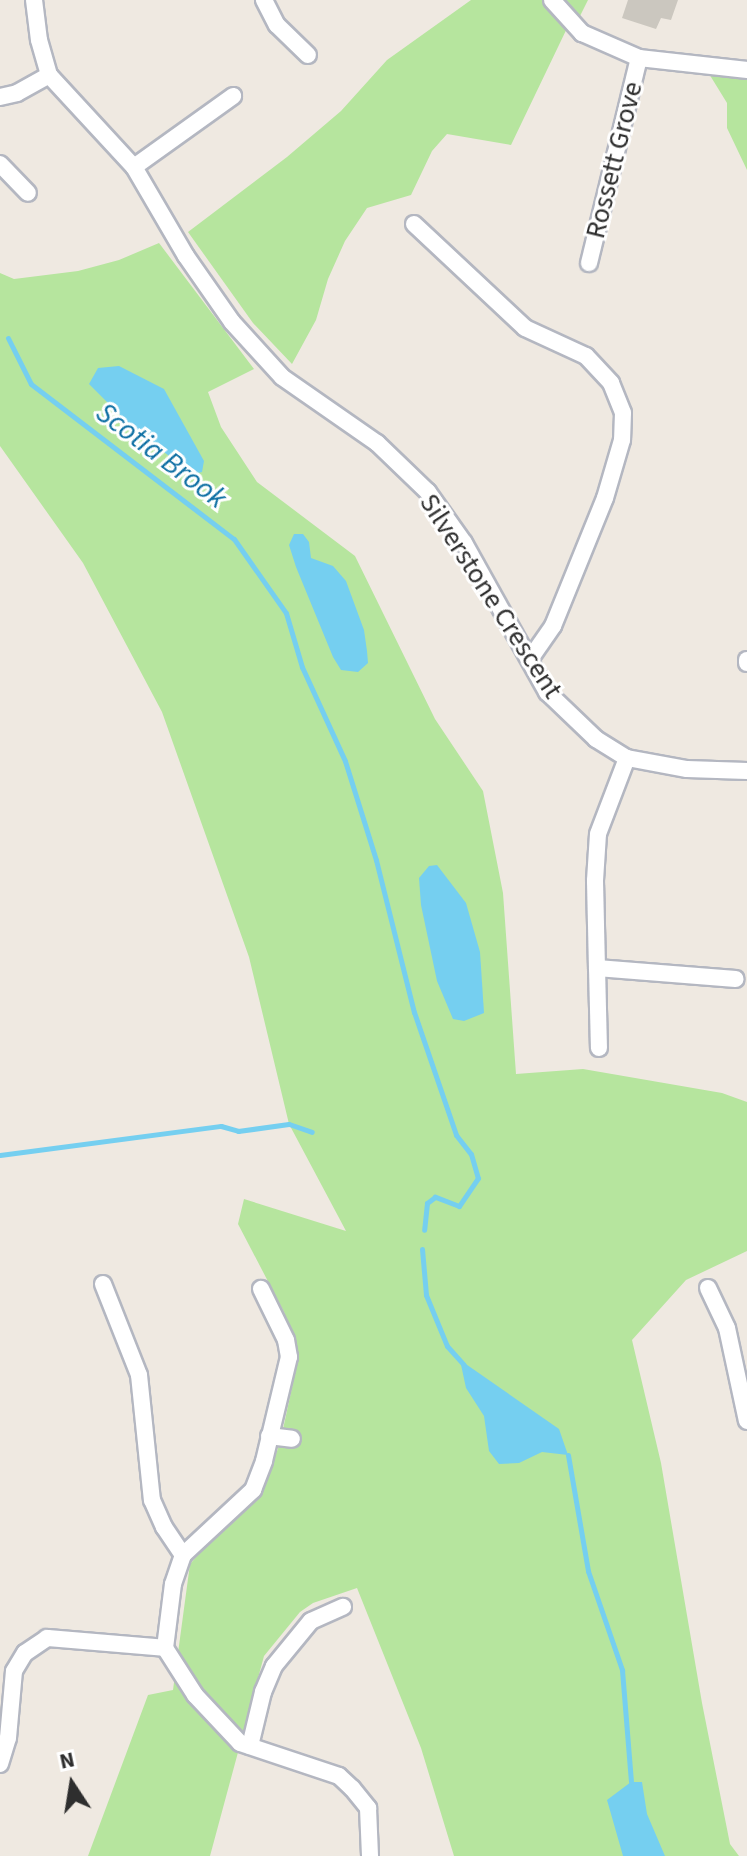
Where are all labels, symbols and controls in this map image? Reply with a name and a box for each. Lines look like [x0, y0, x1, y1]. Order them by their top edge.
street label: Rossett Grove [578, 78, 650, 242]
water label: Scotia Brook [89, 395, 233, 517]
street label: Silverstone Crescent [412, 487, 570, 705]
text: N [57, 1743, 77, 1778]
north arrow [32, 1744, 112, 1824]

